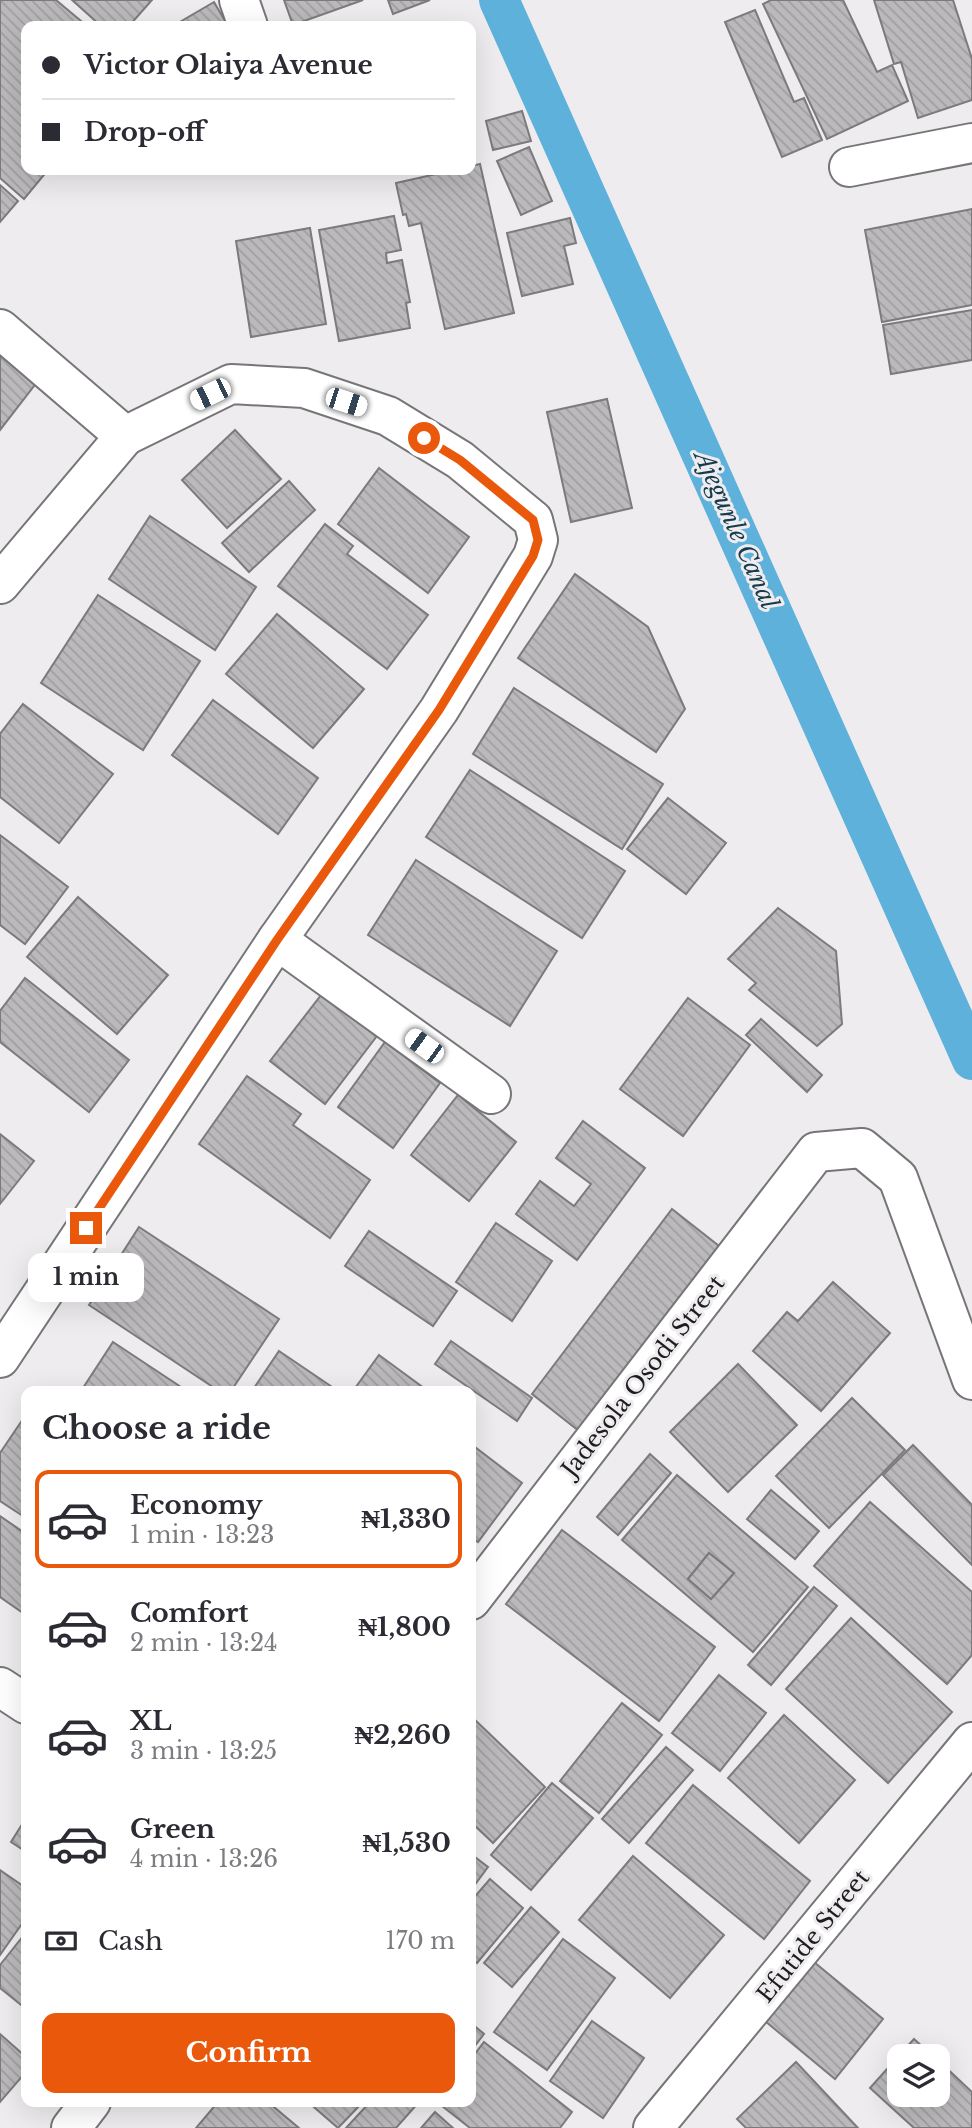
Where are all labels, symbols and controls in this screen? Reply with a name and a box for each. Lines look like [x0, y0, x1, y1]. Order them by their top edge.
text: Victor Olaiya Avenue [84, 49, 373, 81]
text: Drop-off [84, 116, 205, 148]
car [187, 375, 234, 413]
car [323, 386, 370, 418]
route start [408, 422, 440, 454]
water label: Ajegunle Canal [687, 443, 785, 614]
car [401, 1025, 448, 1067]
route end [70, 1212, 102, 1244]
callout: 1 min [28, 1252, 144, 1302]
text: 1 min [53, 1263, 119, 1291]
street label: Jadesola Osodi Street [554, 1269, 731, 1485]
text: Choose a ride [42, 1408, 271, 1448]
icon: car [46, 1488, 109, 1551]
text: Economy [130, 1489, 263, 1521]
text: ₦1,330 [361, 1503, 451, 1535]
text: 1 min · 13:23 [130, 1521, 274, 1549]
icon: car [46, 1596, 109, 1659]
text: Comfort [130, 1597, 248, 1629]
text: ₦1,800 [358, 1611, 451, 1643]
text: 2 min · 13:24 [130, 1629, 278, 1657]
icon: car [46, 1704, 109, 1767]
text: XL [130, 1705, 172, 1737]
text: ₦2,260 [354, 1719, 451, 1751]
text: 3 min · 13:25 [130, 1737, 277, 1765]
icon: car [46, 1812, 109, 1875]
text: Green [130, 1813, 215, 1845]
text: ₦1,530 [362, 1827, 451, 1859]
text: 4 min · 13:26 [130, 1845, 278, 1873]
street label: Efutide Street [751, 1864, 875, 2008]
icon: cash [42, 1922, 80, 1960]
text: Cash [98, 1925, 163, 1957]
text: 170 m [385, 1927, 455, 1955]
button: Confirm [42, 2013, 455, 2093]
map controls [887, 2044, 950, 2107]
button: layers [887, 2044, 950, 2107]

